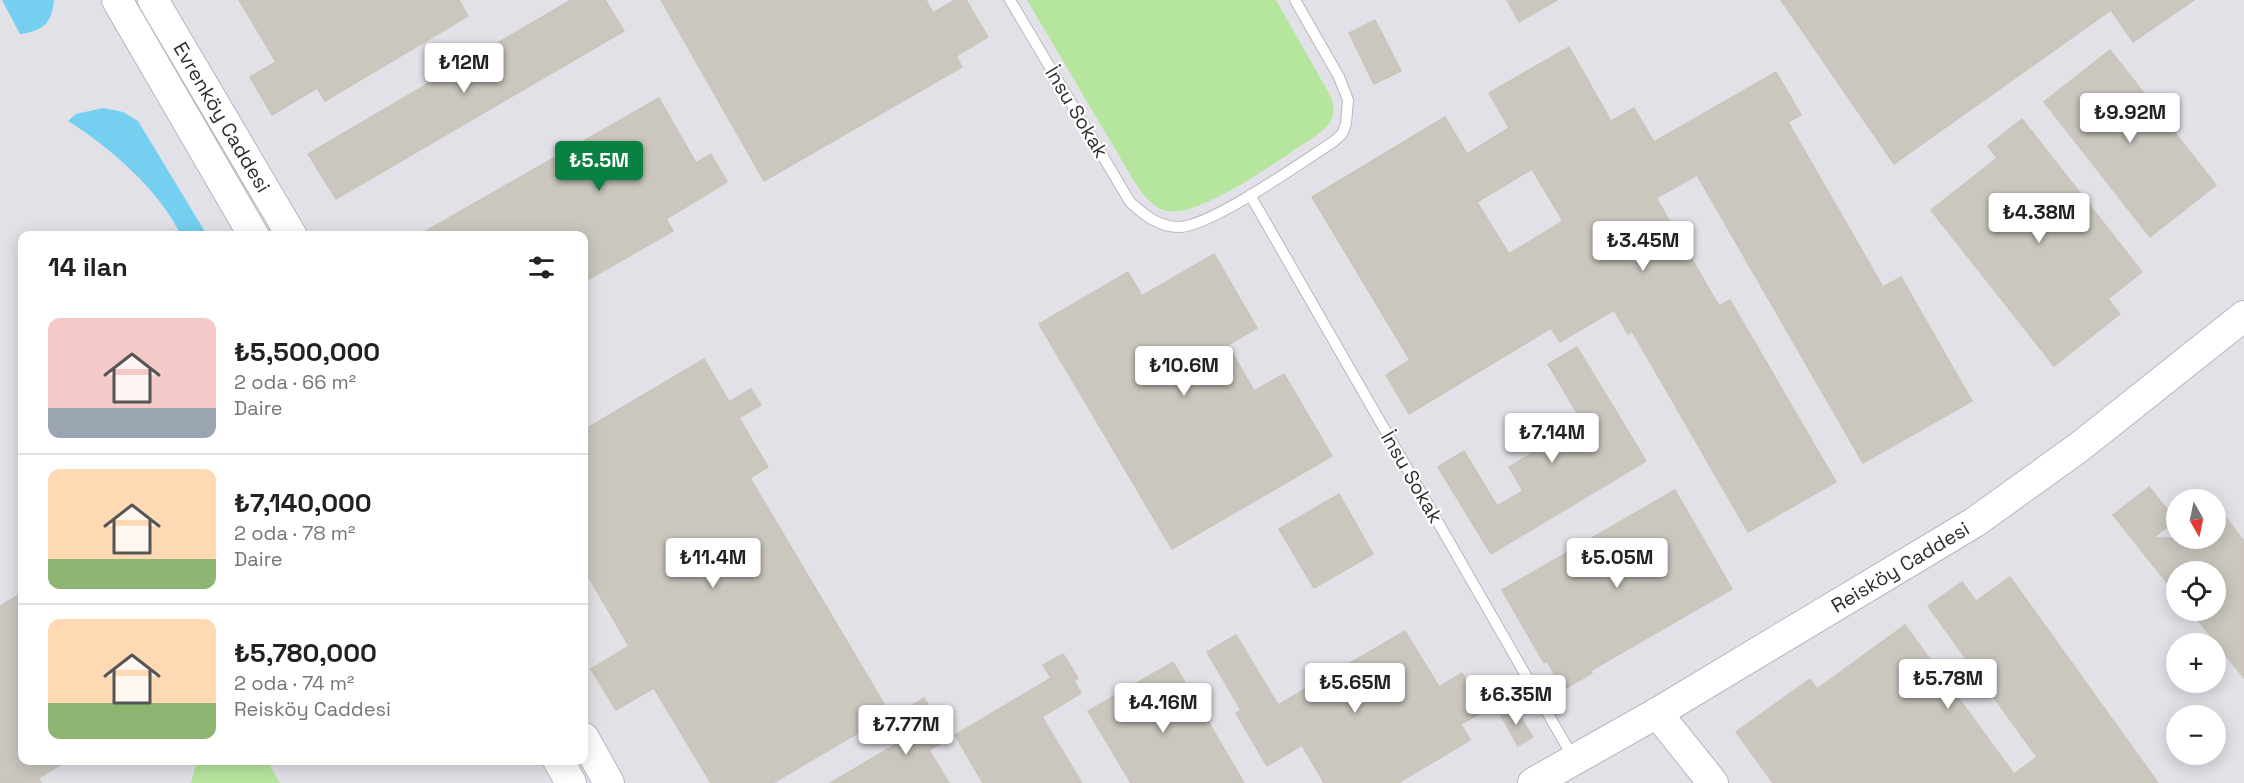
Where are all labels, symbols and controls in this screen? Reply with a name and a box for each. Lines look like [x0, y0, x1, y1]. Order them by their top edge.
street label: Evrenköy Caddesi [168, 37, 276, 197]
pin: ₺12M [428, 43, 500, 94]
text: ₺12M [439, 49, 489, 75]
street label: İnsu Sokak [1039, 61, 1115, 163]
pin: ₺9.92M [2081, 93, 2179, 144]
text: ₺9.92M [2094, 99, 2166, 125]
pin: ₺5.5M [557, 141, 641, 192]
text: ₺5.5M [569, 147, 629, 173]
pin: ₺4.38M [1990, 193, 2088, 244]
text: ₺4.38M [2003, 199, 2075, 225]
pin: ₺3.45M [1594, 221, 1692, 272]
text: ₺3.45M [1607, 227, 1679, 253]
text: 14 ilan [48, 250, 128, 284]
icon: filters [525, 251, 558, 284]
text: ₺5,500,000 [234, 335, 380, 369]
icon: home [96, 342, 168, 414]
pin: ₺10.6M [1135, 346, 1233, 397]
text: ₺10.6M [1149, 352, 1219, 378]
text: 2 oda · 66 m² [234, 369, 356, 395]
text: Daire [234, 395, 283, 421]
pin: ₺7.14M [1503, 413, 1601, 464]
text: ₺7.14M [1519, 419, 1585, 445]
street label: İnsu Sokak [1375, 426, 1449, 528]
text: ₺7,140,000 [234, 486, 372, 520]
north arrow [2166, 489, 2226, 549]
map controls [2166, 489, 2226, 765]
icon: home [96, 493, 168, 565]
street label: Reisköy Caddesi [1826, 515, 1974, 619]
text: 2 oda · 78 m² [234, 520, 355, 546]
pin: ₺11.4M [664, 538, 762, 589]
pin: ₺5.05M [1568, 538, 1666, 589]
text: ₺11.4M [680, 544, 746, 570]
text: ₺5.05M [1581, 544, 1653, 570]
text: Daire [234, 546, 283, 572]
button: locate [2166, 561, 2226, 621]
button: + [2166, 633, 2226, 693]
text: ₺5,780,000 [234, 636, 377, 670]
icon: home [96, 643, 168, 715]
pin: ₺5.78M [1899, 659, 1997, 710]
pin: ₺5.65M [1306, 663, 1404, 714]
text: ₺5.78M [1913, 665, 1983, 691]
text: ₺5.65M [1319, 669, 1391, 695]
text: 2 oda · 74 m² [234, 670, 354, 696]
pin: ₺6.35M [1467, 675, 1565, 726]
text: ₺6.35M [1480, 681, 1552, 707]
pin: ₺4.16M [1114, 683, 1212, 734]
text: ₺4.16M [1128, 689, 1198, 715]
text: Reisköy Caddesi [234, 696, 391, 722]
pin: ₺7.77M [857, 705, 955, 756]
button: − [2166, 705, 2226, 765]
text: ₺7.77M [872, 711, 940, 737]

